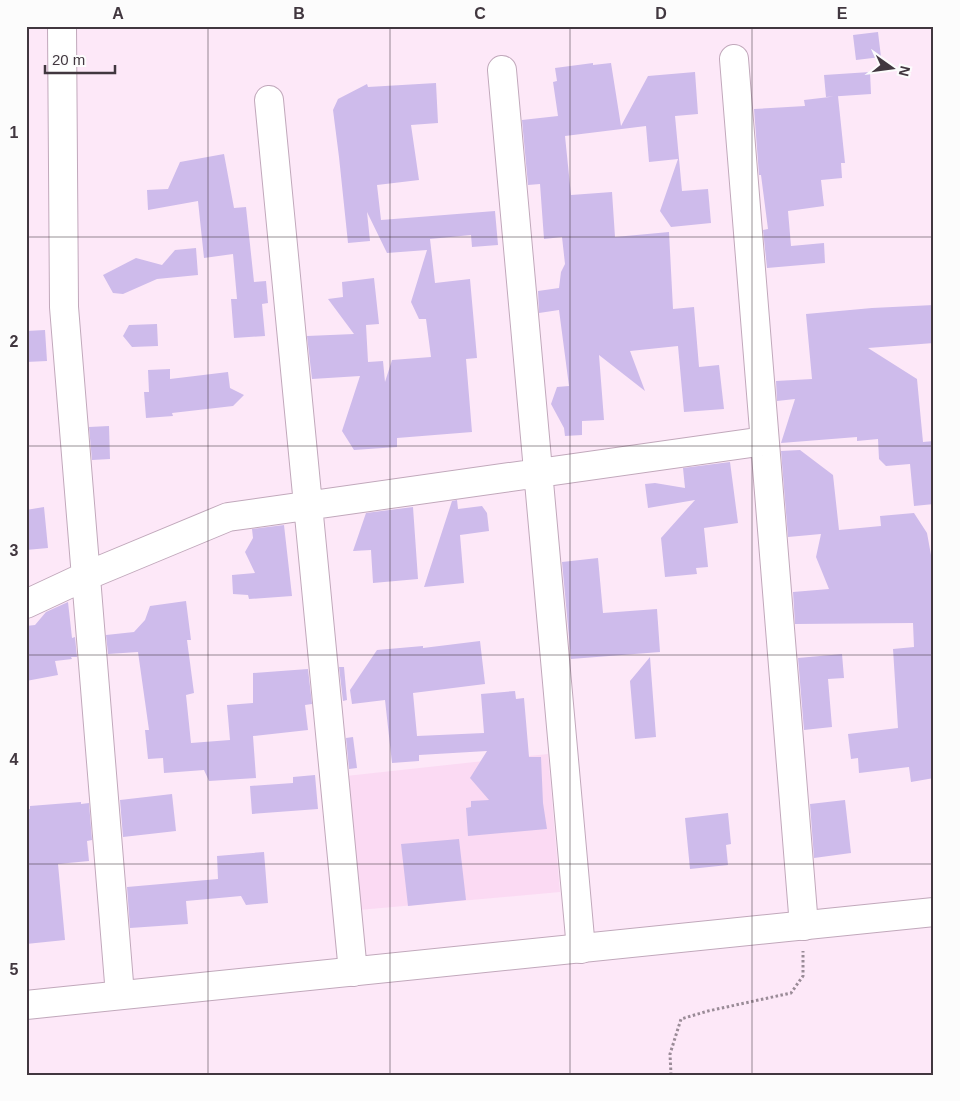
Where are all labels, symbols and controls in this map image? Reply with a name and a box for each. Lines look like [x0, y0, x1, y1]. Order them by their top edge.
text: A [112, 5, 124, 22]
text: B [293, 5, 305, 22]
text: C [474, 5, 486, 22]
text: D [655, 5, 667, 22]
text: E [837, 5, 848, 22]
scale bar [45, 42, 115, 74]
north arrow [868, 42, 918, 92]
text: 20 m [52, 51, 85, 68]
text: N [896, 64, 914, 78]
text: 1 [10, 124, 19, 141]
text: 2 [10, 333, 19, 350]
text: 3 [10, 542, 19, 559]
text: 4 [10, 751, 19, 768]
text: 5 [10, 961, 19, 978]

